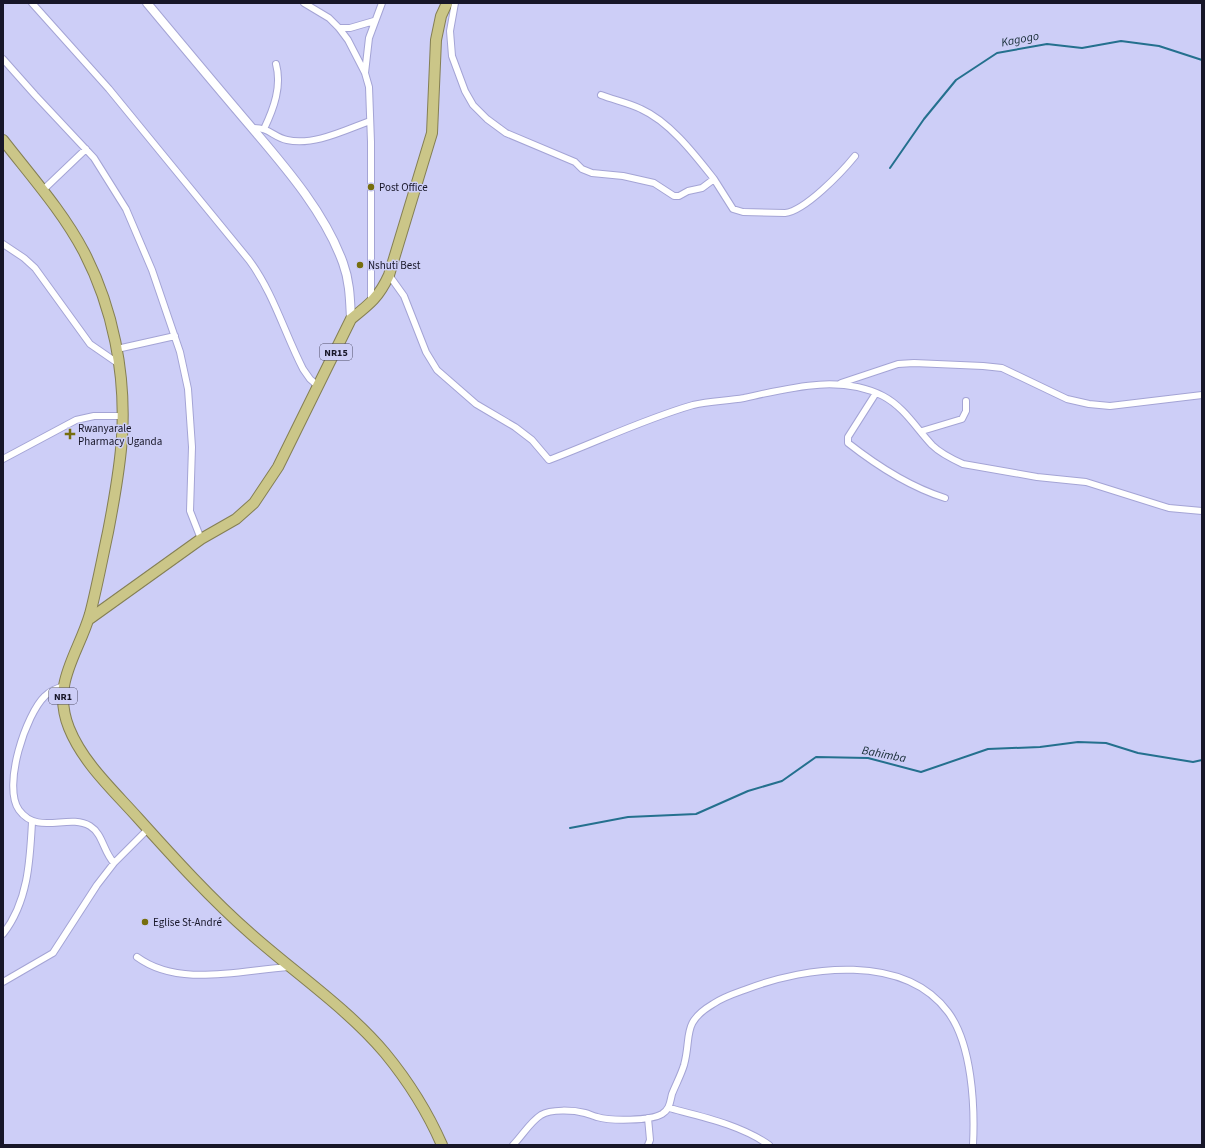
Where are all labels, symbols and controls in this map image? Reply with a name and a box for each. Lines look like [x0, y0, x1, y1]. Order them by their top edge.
water label: Kagogo [1000, 28, 1040, 51]
place label: Post Office [379, 180, 428, 195]
marker: Post Office [366, 182, 376, 192]
place label: Nshuti Best [368, 258, 421, 273]
marker: Nshuti Best [355, 260, 365, 270]
road number: NR15 [320, 344, 352, 360]
place label: Rwanyarale Pharmacy Uganda [78, 421, 162, 449]
marker: Rwanyarale Pharmacy Uganda [65, 429, 75, 439]
road number: NR1 [49, 688, 77, 704]
water label: Bahimba [860, 742, 908, 767]
place label: Eglise St-André [153, 915, 222, 930]
marker: Eglise St-André [140, 917, 150, 927]

